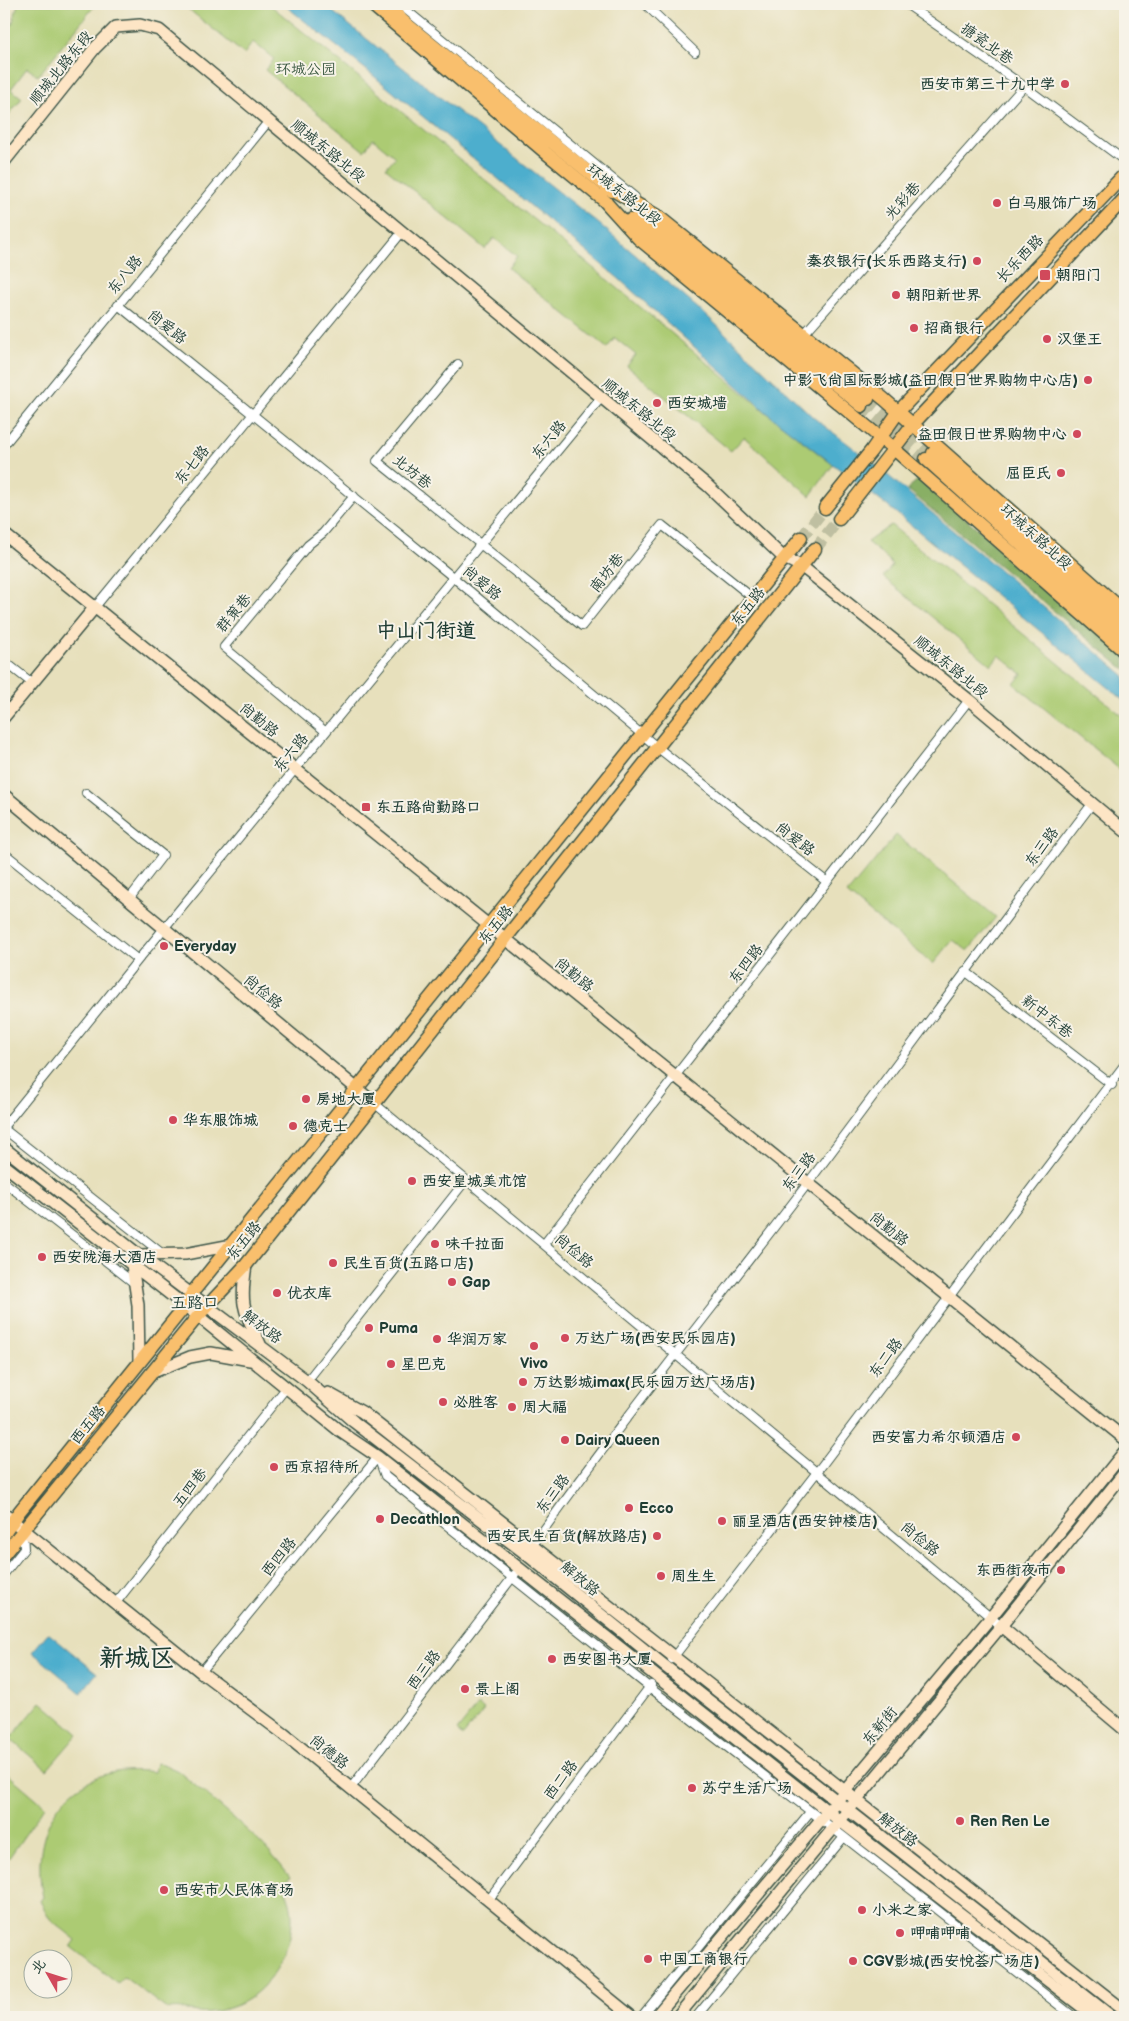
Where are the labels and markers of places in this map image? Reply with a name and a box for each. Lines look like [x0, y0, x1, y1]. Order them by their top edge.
place label: 西安市第三十九中学 [920, 75, 1055, 94]
marker: 西安市第三十九中学 [1059, 78, 1071, 90]
place label: 白马服饰广场 [1007, 194, 1097, 213]
marker: 白马服饰广场 [991, 197, 1003, 209]
place label: 秦农银行(长乐西路支行) [806, 252, 967, 271]
marker: 秦农银行(长乐西路支行) [971, 255, 983, 267]
place label: 朝阳门 [1056, 266, 1101, 285]
marker: 朝阳门 [1038, 268, 1052, 282]
place label: 朝阳新世界 [906, 286, 981, 305]
marker: 朝阳新世界 [890, 289, 902, 301]
place label: 招商银行 [924, 319, 984, 338]
marker: 招商银行 [908, 322, 920, 334]
place label: 汉堡王 [1057, 330, 1102, 349]
marker: 汉堡王 [1041, 333, 1053, 345]
place label: 中影飞尚国际影城(益田假日世界购物中心店) [782, 371, 1078, 390]
marker: 中影飞尚国际影城(益田假日世界购物中心店) [1082, 374, 1094, 386]
place label: 西安城墙 [667, 394, 727, 413]
marker: 西安城墙 [651, 397, 663, 409]
place label: 益田假日世界购物中心 [917, 425, 1067, 444]
marker: 益田假日世界购物中心 [1071, 428, 1083, 440]
place label: 屈臣氏 [1006, 464, 1051, 483]
marker: 屈臣氏 [1055, 467, 1067, 479]
place label: 东五路尚勤路口 [376, 798, 481, 817]
marker: 东五路尚勤路口 [360, 801, 372, 813]
place label: Everyday [174, 937, 237, 956]
marker: Everyday [158, 940, 170, 952]
place label: 房地大厦 [316, 1090, 376, 1109]
marker: 房地大厦 [300, 1093, 312, 1105]
place label: 华东服饰城 [183, 1111, 258, 1130]
marker: 华东服饰城 [167, 1114, 179, 1126]
place label: 德克士 [303, 1117, 348, 1136]
marker: 德克士 [287, 1120, 299, 1132]
place label: 西安皇城美术馆 [422, 1172, 527, 1191]
marker: 西安皇城美术馆 [406, 1175, 418, 1187]
place label: 味千拉面 [445, 1235, 505, 1254]
marker: 味千拉面 [429, 1238, 441, 1250]
place label: 西安陇海大酒店 [52, 1248, 157, 1267]
marker: 西安陇海大酒店 [36, 1251, 48, 1263]
place label: 民生百货(五路口店) [343, 1254, 474, 1273]
marker: 民生百货(五路口店) [327, 1257, 339, 1269]
place label: Gap [462, 1273, 491, 1292]
marker: Gap [446, 1276, 458, 1288]
place label: 优衣库 [287, 1284, 332, 1303]
marker: 优衣库 [271, 1287, 283, 1299]
place label: Puma [379, 1319, 418, 1338]
marker: Puma [363, 1322, 375, 1334]
place label: 万达广场(西安民乐园店) [575, 1329, 736, 1348]
place label: 华润万家 [447, 1330, 507, 1349]
marker: 万达广场(西安民乐园店) [559, 1332, 571, 1344]
marker: 华润万家 [431, 1333, 443, 1345]
marker: Vivo [528, 1340, 540, 1352]
place label: Vivo [520, 1354, 549, 1373]
place label: 星巴克 [401, 1355, 446, 1374]
marker: 星巴克 [385, 1358, 397, 1370]
place label: 万达影城imax(民乐园万达广场店) [533, 1373, 755, 1392]
marker: 万达影城imax(民乐园万达广场店) [517, 1376, 529, 1388]
place label: 必胜客 [453, 1393, 498, 1412]
marker: 必胜客 [437, 1396, 449, 1408]
place label: 周大福 [522, 1398, 567, 1417]
marker: 周大福 [506, 1401, 518, 1413]
place label: 西安富力希尔顿酒店 [871, 1428, 1006, 1447]
place label: Dairy Queen [575, 1431, 660, 1450]
marker: 西安富力希尔顿酒店 [1010, 1431, 1022, 1443]
marker: Dairy Queen [559, 1434, 571, 1446]
place label: 西京招待所 [284, 1458, 359, 1477]
marker: 西京招待所 [268, 1461, 280, 1473]
place label: Ecco [639, 1499, 674, 1518]
marker: Ecco [623, 1502, 635, 1514]
place label: Decathlon [390, 1510, 460, 1529]
place label: 丽呈酒店(西安钟楼店) [732, 1512, 878, 1531]
marker: Decathlon [374, 1513, 386, 1525]
marker: 丽呈酒店(西安钟楼店) [716, 1515, 728, 1527]
place label: 西安民生百货(解放路店) [486, 1527, 647, 1546]
marker: 西安民生百货(解放路店) [651, 1530, 663, 1542]
place label: 东西街夜市 [976, 1561, 1051, 1580]
marker: 东西街夜市 [1055, 1564, 1067, 1576]
place label: 周生生 [671, 1567, 716, 1586]
marker: 周生生 [655, 1570, 667, 1582]
place label: 西安图书大厦 [562, 1650, 652, 1669]
marker: 西安图书大厦 [546, 1653, 558, 1665]
place label: 景上阁 [475, 1680, 520, 1699]
marker: 景上阁 [459, 1683, 471, 1695]
place label: 苏宁生活广场 [702, 1779, 792, 1798]
marker: 苏宁生活广场 [686, 1782, 698, 1794]
place label: Ren Ren Le [970, 1812, 1050, 1831]
marker: Ren Ren Le [954, 1815, 966, 1827]
place label: 西安市人民体育场 [174, 1881, 294, 1900]
marker: 西安市人民体育场 [158, 1884, 170, 1896]
place label: 小米之家 [872, 1901, 932, 1920]
marker: 小米之家 [856, 1904, 868, 1916]
place label: 呷哺呷哺 [910, 1924, 970, 1943]
marker: 呷哺呷哺 [894, 1927, 906, 1939]
place label: 中国工商银行 [658, 1950, 748, 1969]
place label: CGV影城(西安悦荟广场店) [863, 1952, 1039, 1971]
marker: 中国工商银行 [642, 1953, 654, 1965]
marker: CGV影城(西安悦荟广场店) [847, 1955, 859, 1967]

